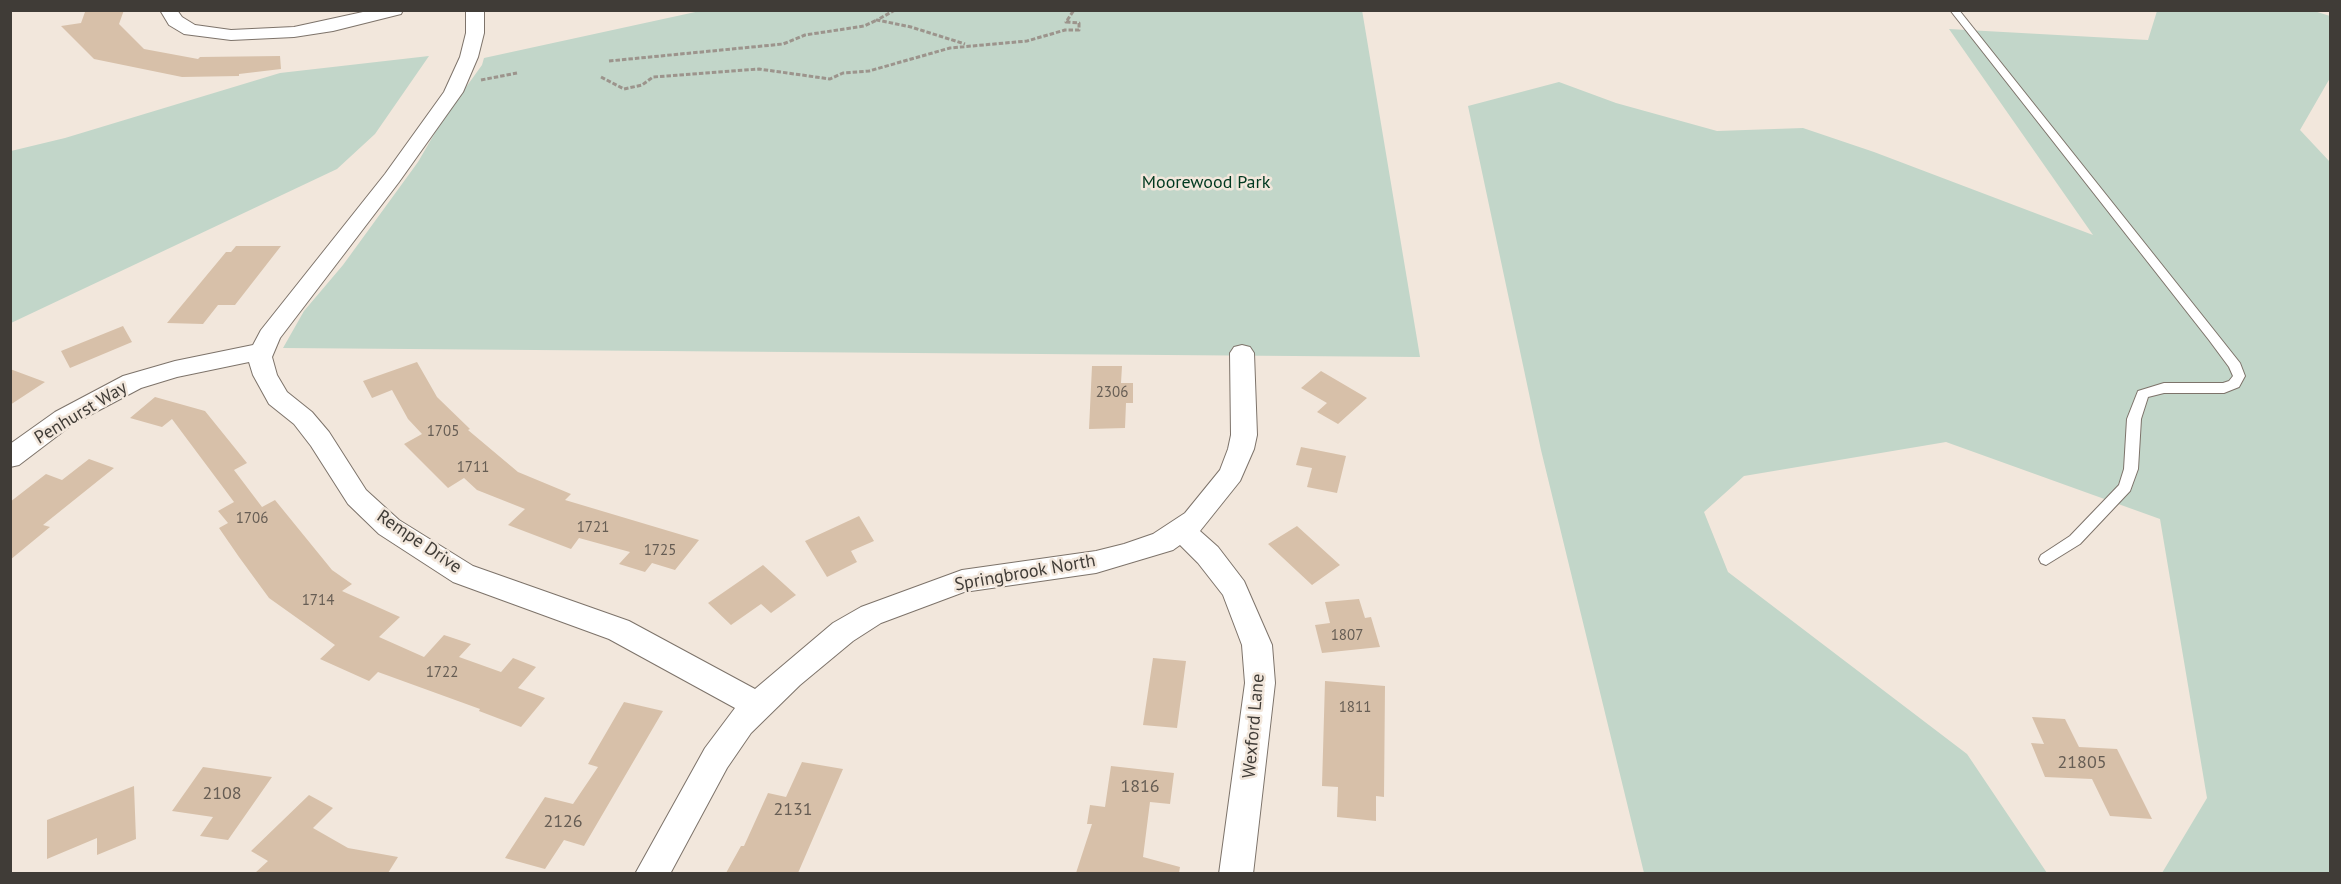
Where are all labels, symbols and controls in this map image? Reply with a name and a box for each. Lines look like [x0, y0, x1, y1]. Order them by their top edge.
park label: Moorewood Park [1142, 172, 1270, 194]
street label: Penhurst Way [31, 377, 131, 449]
house number: 2306 [1096, 384, 1128, 402]
house number: 1705 [427, 423, 459, 441]
house number: 1711 [457, 459, 489, 477]
street label: Rempe Drive [372, 506, 466, 578]
house number: 1706 [236, 510, 268, 528]
house number: 1721 [577, 519, 609, 537]
house number: 1725 [644, 542, 676, 560]
street label: Springbrook North [953, 550, 1097, 596]
house number: 1714 [302, 592, 334, 610]
house number: 1807 [1331, 627, 1363, 645]
house number: 1722 [426, 664, 458, 682]
street label: Wexford Lane [1239, 673, 1269, 779]
house number: 1811 [1339, 699, 1371, 717]
house number: 21805 [2057, 752, 2107, 774]
house number: 1816 [1120, 776, 1160, 798]
house number: 2108 [202, 783, 242, 805]
house number: 2131 [773, 799, 813, 821]
house number: 2126 [543, 811, 583, 833]

